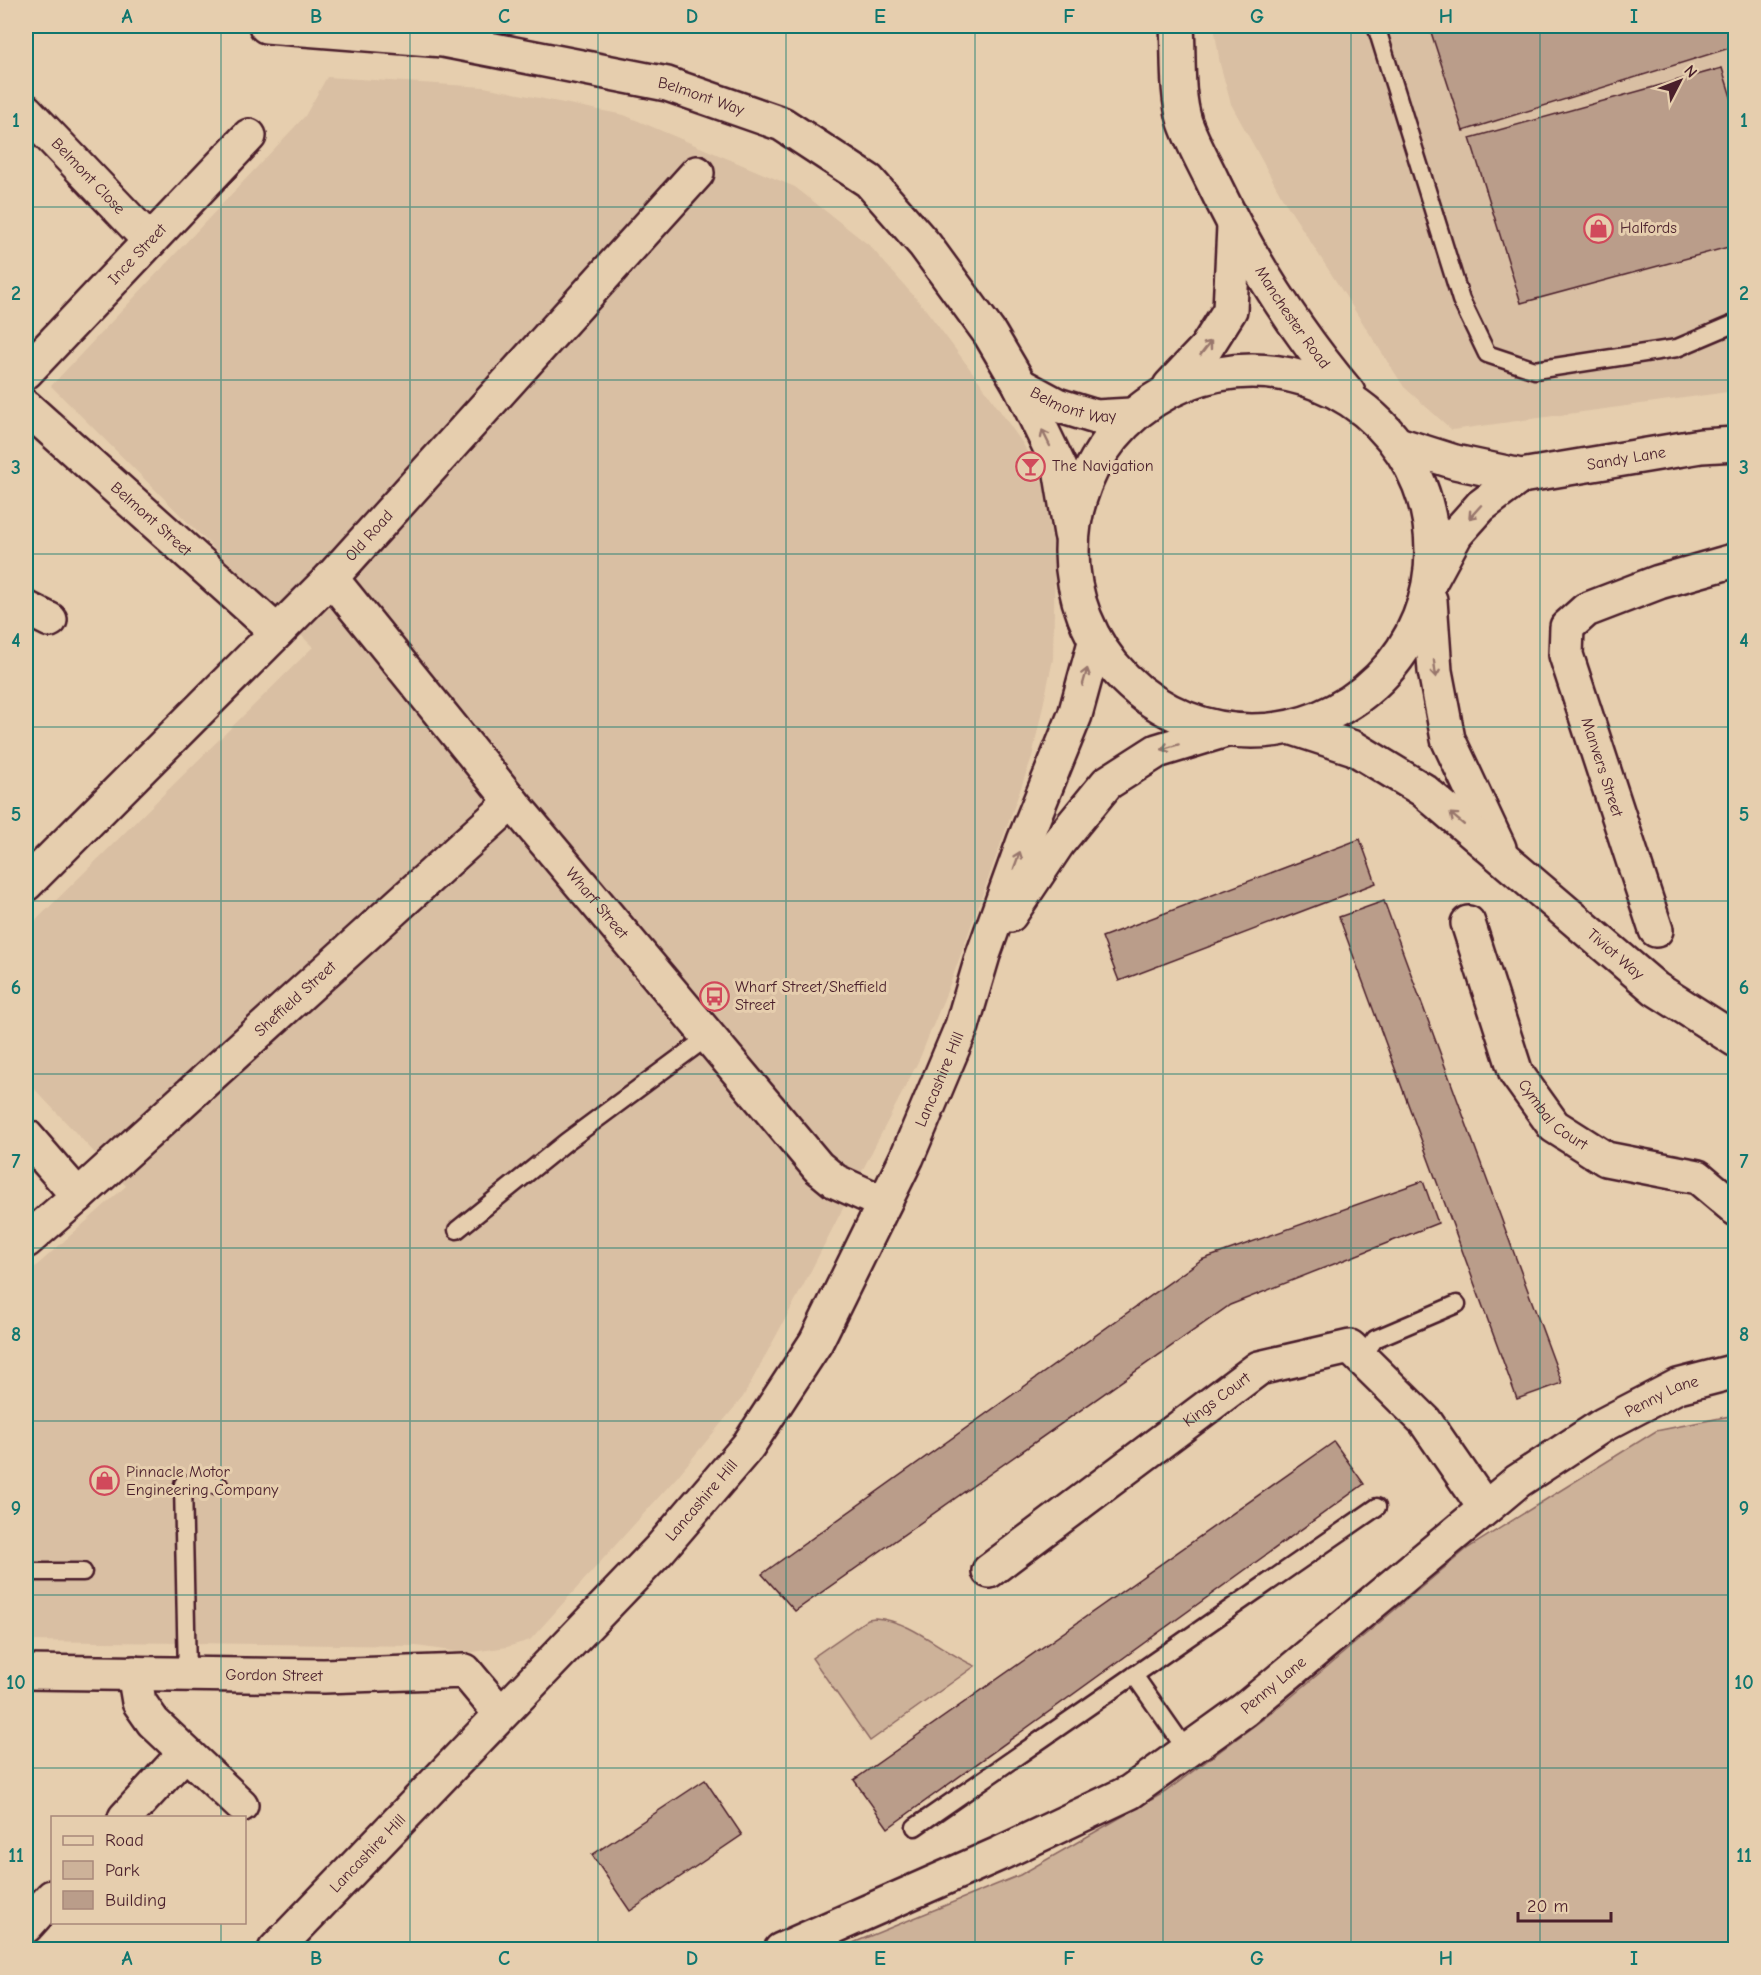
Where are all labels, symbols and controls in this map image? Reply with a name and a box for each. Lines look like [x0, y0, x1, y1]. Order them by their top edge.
text: A [121, 5, 133, 28]
text: B [310, 5, 322, 28]
text: C [498, 5, 510, 28]
text: D [686, 5, 698, 28]
text: E [874, 5, 886, 28]
text: F [1063, 5, 1075, 28]
text: G [1250, 5, 1264, 28]
text: H [1439, 5, 1453, 28]
text: I [1630, 5, 1638, 28]
north arrow [1650, 51, 1710, 111]
text: N [1680, 62, 1701, 82]
street label: Belmont Way [657, 73, 748, 119]
text: 1 [12, 109, 20, 132]
text: 1 [1740, 109, 1748, 132]
street label: Belmont Close [48, 134, 129, 218]
shop icon: Halfords [1583, 212, 1615, 244]
place label: Halfords [1620, 219, 1677, 237]
street label: Ince Street [104, 220, 170, 288]
street label: Manchester Road [1251, 263, 1334, 372]
text: 2 [11, 282, 21, 305]
text: 2 [1739, 282, 1749, 305]
one-way arrow [1199, 340, 1212, 356]
street label: Belmont Way [1027, 383, 1118, 427]
one-way arrow [1039, 429, 1051, 447]
street label: Sandy Lane [1585, 443, 1667, 474]
bar icon: The Navigation [1015, 450, 1047, 482]
text: 3 [11, 456, 21, 479]
text: 3 [1739, 456, 1749, 479]
place label: The Navigation [1052, 457, 1154, 475]
street label: Belmont Street [107, 478, 195, 560]
one-way arrow [1468, 505, 1482, 520]
street label: Old Road [342, 507, 397, 565]
text: 4 [11, 629, 21, 652]
text: 4 [1739, 629, 1749, 652]
one-way arrow [1430, 658, 1441, 678]
one-way arrow [1080, 668, 1091, 687]
street label: Manvers Street [1577, 715, 1627, 819]
one-way arrow [1161, 742, 1180, 753]
text: 5 [11, 803, 21, 826]
text: 5 [1739, 803, 1749, 826]
one-way arrow [1449, 812, 1465, 825]
one-way arrow [1012, 851, 1023, 870]
street label: Wharf Street [562, 864, 632, 943]
street label: Tiviot Way [1583, 925, 1648, 984]
street label: Sheffield Street [251, 957, 340, 1040]
text: 6 [11, 976, 21, 999]
text: 6 [1739, 976, 1749, 999]
place label: Wharf Street/Sheffield Street [735, 978, 887, 1014]
bus stop icon: Wharf Street/Sheffield Street [698, 980, 730, 1012]
street label: Lancashire Hill [912, 1029, 968, 1130]
street label: Cymbal Court [1514, 1076, 1591, 1154]
text: 7 [12, 1150, 21, 1173]
text: 7 [1740, 1150, 1749, 1173]
text: 8 [11, 1323, 21, 1346]
text: 8 [1739, 1323, 1749, 1346]
street label: Kings Court [1180, 1368, 1254, 1431]
street label: Penny Lane [1622, 1372, 1700, 1421]
street label: Lancashire Hill [662, 1456, 741, 1545]
place label: Pinnacle Motor Engineering Company [126, 1463, 279, 1499]
shop icon: Pinnacle Motor Engineering Company [89, 1465, 121, 1497]
text: 9 [11, 1497, 21, 1520]
text: 9 [1739, 1497, 1749, 1520]
street label: Penny Lane [1237, 1653, 1310, 1718]
street label: Gordon Street [225, 1666, 323, 1685]
text: 10 [6, 1671, 26, 1694]
text: 10 [1734, 1671, 1754, 1694]
street label: Lancashire Hill [326, 1811, 409, 1896]
legend [51, 1816, 246, 1924]
text: Road [105, 1830, 144, 1851]
text: 11 [8, 1844, 24, 1867]
text: 11 [1736, 1844, 1752, 1867]
text: Park [105, 1860, 140, 1881]
scale bar [1518, 1885, 1611, 1923]
text: Building [105, 1890, 167, 1911]
text: 20 m [1527, 1896, 1568, 1917]
text: A [121, 1947, 133, 1970]
text: B [310, 1947, 322, 1970]
text: C [498, 1947, 510, 1970]
text: D [686, 1947, 698, 1970]
text: E [874, 1947, 886, 1970]
text: F [1063, 1947, 1075, 1970]
text: G [1250, 1947, 1264, 1970]
text: H [1439, 1947, 1453, 1970]
text: I [1630, 1947, 1638, 1970]

